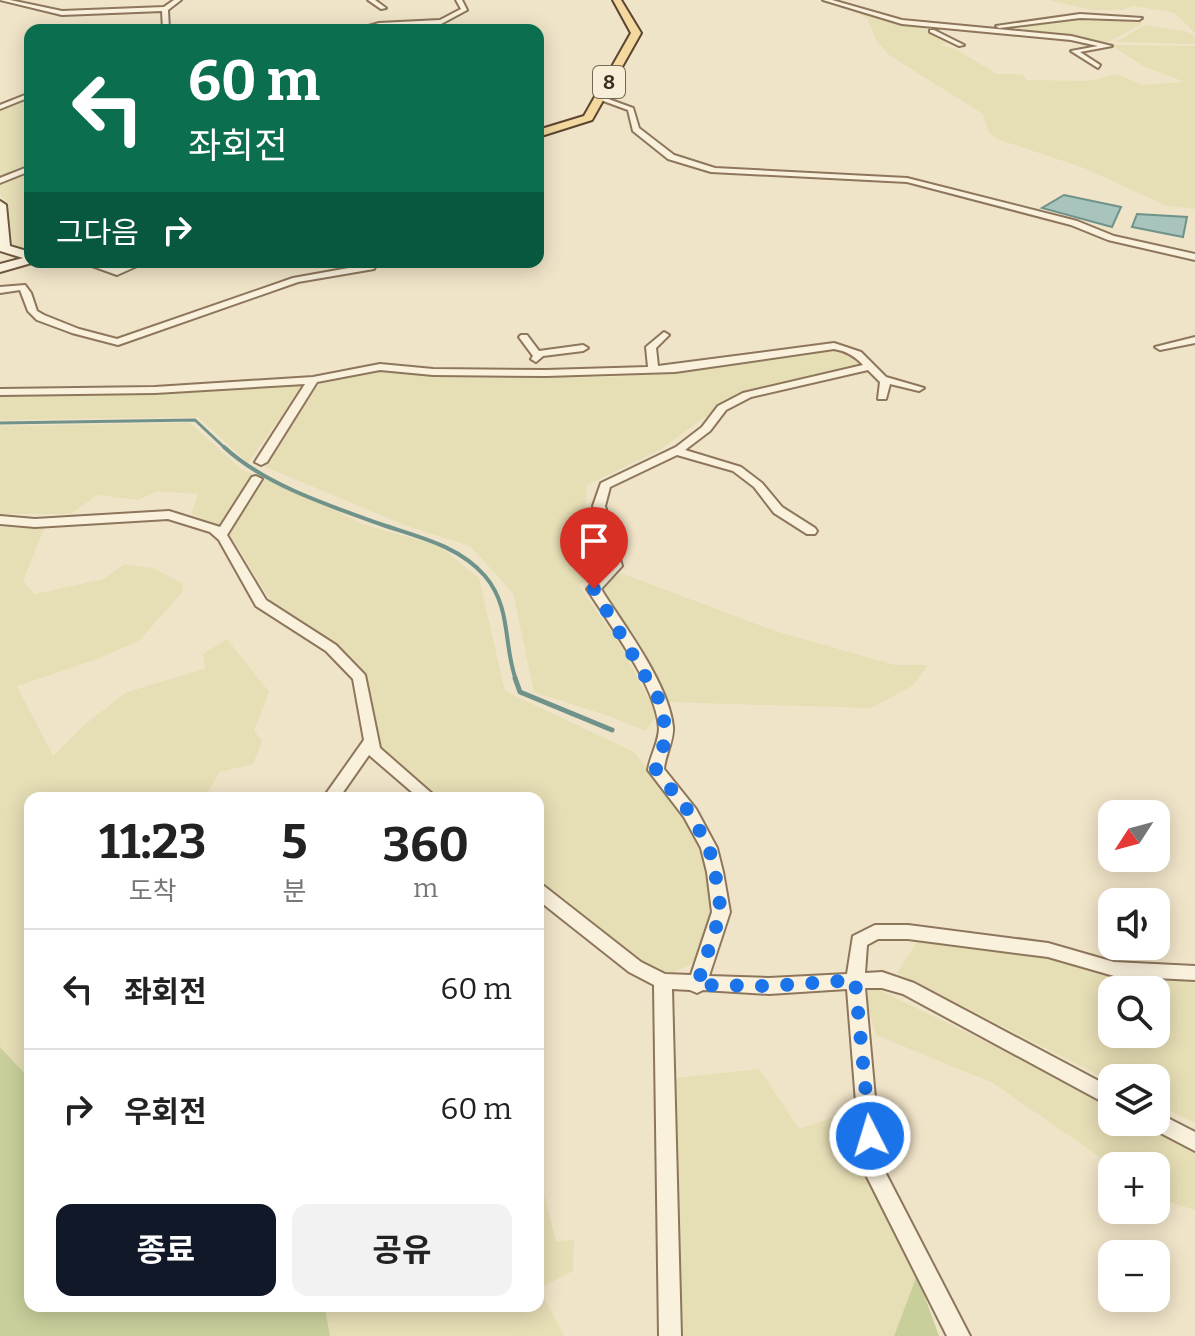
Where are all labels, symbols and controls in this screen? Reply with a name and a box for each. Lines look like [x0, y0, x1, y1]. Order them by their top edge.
text: 60 m [188, 48, 320, 115]
icon: left [56, 56, 160, 160]
road number: 8 [593, 66, 625, 98]
text: 좌회전 [188, 124, 287, 168]
icon: right [155, 208, 199, 252]
text: 그다음 [56, 215, 139, 251]
pin [560, 507, 628, 589]
icon: arrive [572, 519, 616, 563]
north arrow [1098, 800, 1170, 872]
map controls [1098, 800, 1170, 1312]
text: 11:23 [99, 813, 206, 871]
text: 5 [281, 813, 308, 871]
text: 360 [383, 816, 469, 874]
text: m [413, 873, 438, 904]
text: 도착 [129, 876, 177, 907]
text: 분 [282, 876, 306, 907]
button: sound [1098, 888, 1170, 960]
icon: left [56, 967, 100, 1011]
text: 60 m [441, 971, 512, 1007]
text: 좌회전 [124, 974, 207, 1010]
button: search [1098, 976, 1170, 1048]
button: layers [1098, 1064, 1170, 1136]
icon: right [56, 1087, 100, 1131]
text: 60 m [441, 1091, 512, 1127]
text: 우회전 [124, 1094, 207, 1130]
position arrow [828, 1094, 912, 1178]
button: + [1098, 1152, 1170, 1224]
button: 종료 [56, 1204, 276, 1296]
button: 공유 [292, 1204, 512, 1296]
button: − [1098, 1240, 1170, 1312]

